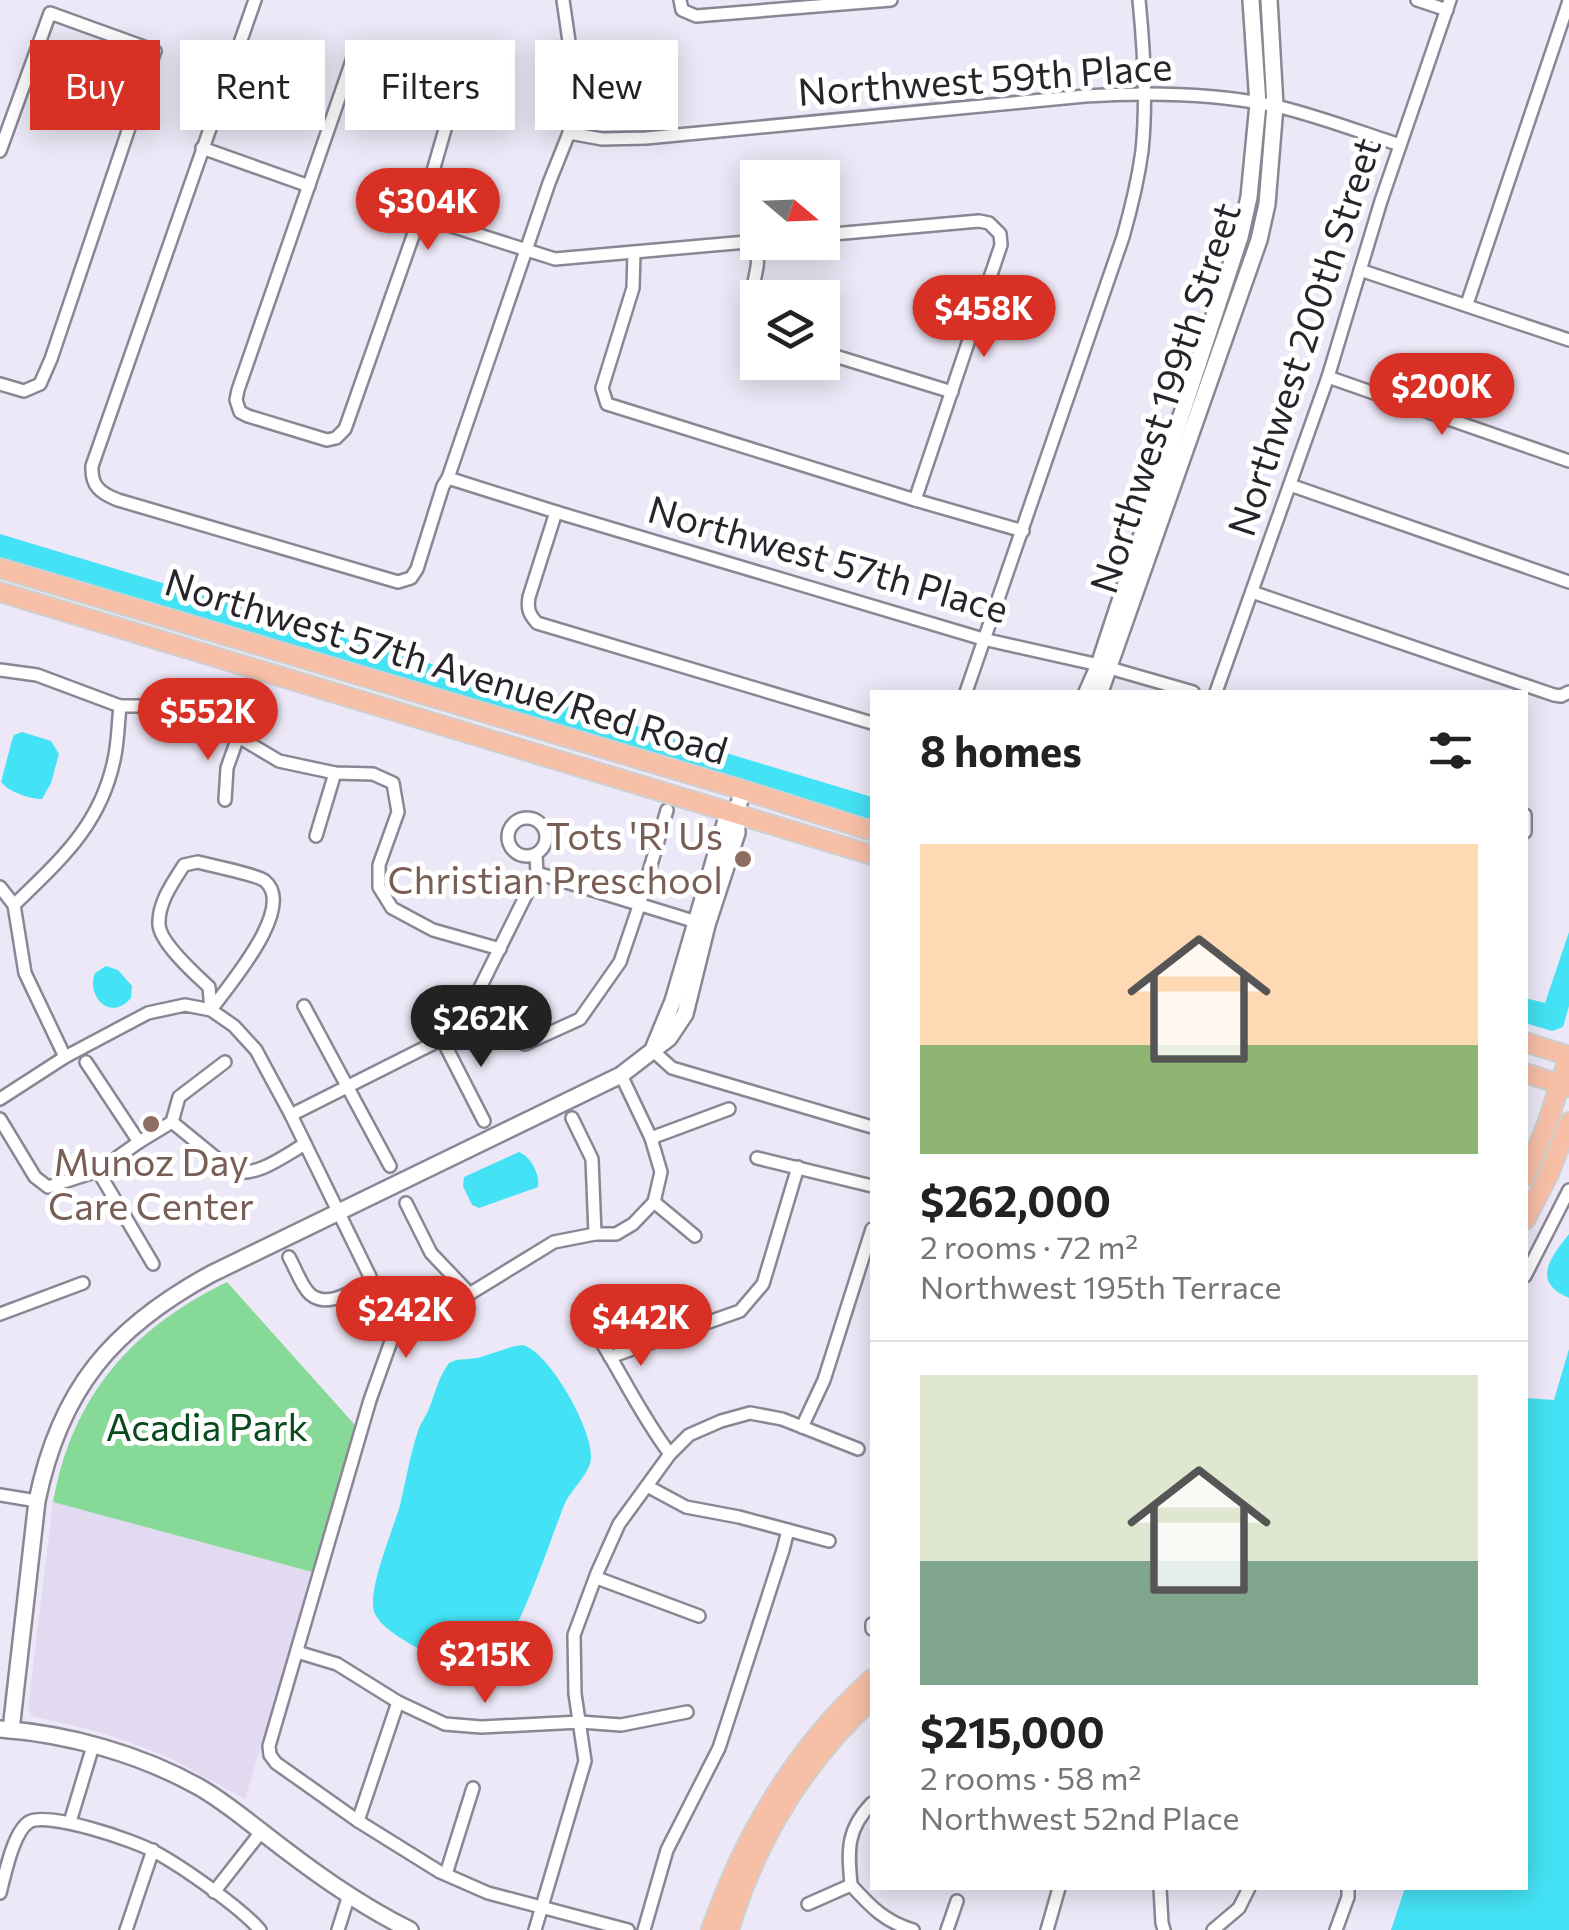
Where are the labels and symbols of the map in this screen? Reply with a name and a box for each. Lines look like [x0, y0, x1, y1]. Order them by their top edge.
street label: Northwest 59th Place [796, 41, 1174, 114]
street label: Northwest 200th Street [1216, 131, 1389, 541]
north arrow [740, 160, 840, 260]
pin: $304K [358, 168, 498, 253]
street label: Northwest 199th Street [1078, 196, 1249, 598]
pin: $458K [914, 275, 1054, 360]
pin: $200K [1372, 353, 1512, 438]
street label: Northwest 57th Place [643, 484, 1014, 631]
street label: Northwest 57th Avenue/Red Road [160, 557, 734, 773]
pin: $552K [138, 678, 278, 763]
place label: Tots 'R' Us Christian Preschool [387, 811, 723, 902]
marker: Tots 'R' Us Christian Preschool [732, 848, 754, 870]
pin: $262K [411, 985, 551, 1070]
marker: Munoz Day Care Center [140, 1113, 162, 1135]
place label: Munoz Day Care Center [48, 1137, 254, 1228]
pin: $242K [336, 1276, 476, 1361]
pin: $442K [571, 1284, 711, 1369]
park label: Acadia Park [106, 1402, 308, 1449]
pin: $215K [415, 1621, 555, 1706]

